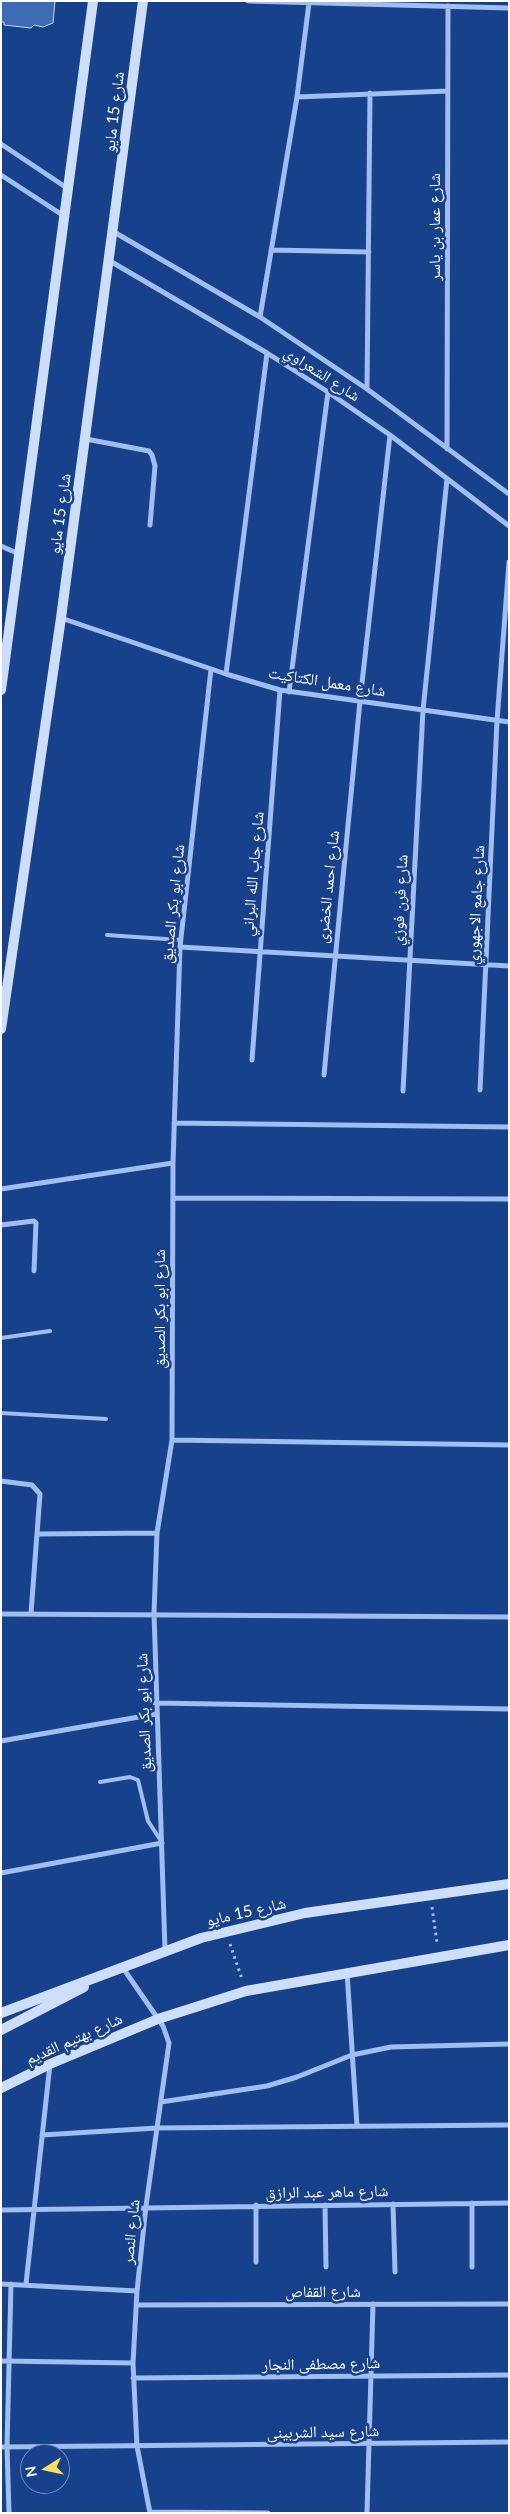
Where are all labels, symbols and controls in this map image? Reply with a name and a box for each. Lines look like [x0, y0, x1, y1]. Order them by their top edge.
street label: شارع 15 مايو [100, 70, 128, 154]
street label: شارع عمار بن ياسر [425, 173, 445, 281]
street label: شارع الشعراوي [280, 342, 364, 406]
street label: شارع 15 مايو [45, 472, 75, 556]
street label: شارع معمل الكتاكيت [267, 663, 387, 701]
street label: شارع جاب الله البراني [238, 811, 268, 937]
street label: شارع احمد الخضرى [313, 830, 343, 944]
street label: شارع ابو بكر الصديق [157, 844, 189, 964]
street label: شارع جامع الاجهوري [463, 845, 489, 965]
street label: شارع فرن فوزي [388, 854, 412, 946]
street label: شارع ابو بكر الصديق [150, 1249, 170, 1369]
street label: شارع ابو بكر الصديق [132, 1653, 156, 1773]
street label: شارع 15 مايو [204, 1893, 288, 1931]
street label: شارع بهتيم القديم [23, 2009, 125, 2069]
street label: شارع ماهر عبد الرازق [265, 2181, 389, 2203]
street label: شارع النصر [118, 2199, 144, 2265]
street label: شارع القفاص [285, 2282, 361, 2302]
street label: شارع مصطفى النجار [262, 2353, 380, 2375]
street label: شارع سيد الشربينى [267, 2421, 379, 2443]
north arrow [20, 2444, 70, 2494]
text: N [21, 2465, 40, 2478]

